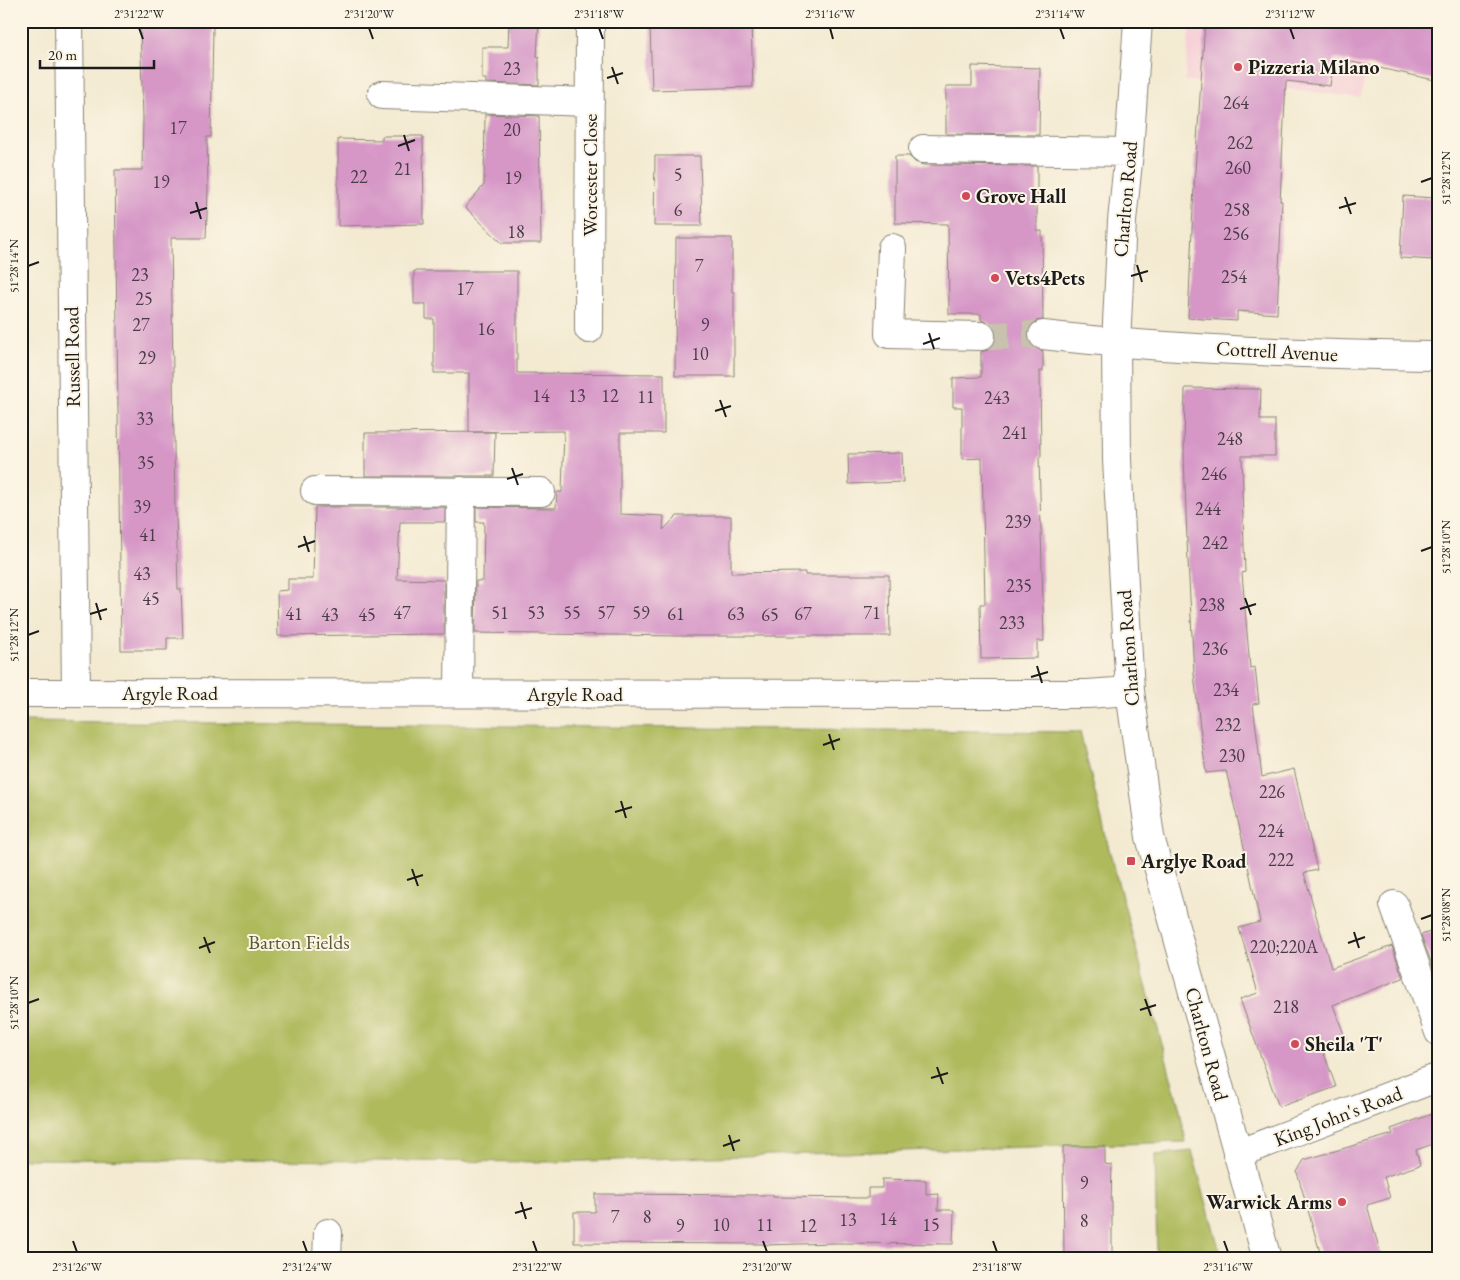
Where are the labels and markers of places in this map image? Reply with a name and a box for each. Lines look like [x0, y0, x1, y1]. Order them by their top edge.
place label: Pizzeria Milano [1248, 54, 1380, 80]
marker: Pizzeria Milano [1232, 61, 1244, 73]
place label: Grove Hall [976, 183, 1067, 209]
marker: Grove Hall [960, 190, 972, 202]
place label: Vets4Pets [1005, 265, 1085, 291]
marker: Vets4Pets [989, 272, 1001, 284]
place label: Arglye Road [1140, 848, 1247, 874]
marker: Arglye Road [1125, 855, 1137, 867]
place label: Sheila 'T' [1305, 1031, 1383, 1057]
marker: Sheila 'T' [1289, 1038, 1301, 1050]
place label: Warwick Arms [1206, 1189, 1332, 1215]
marker: Warwick Arms [1336, 1196, 1348, 1208]

